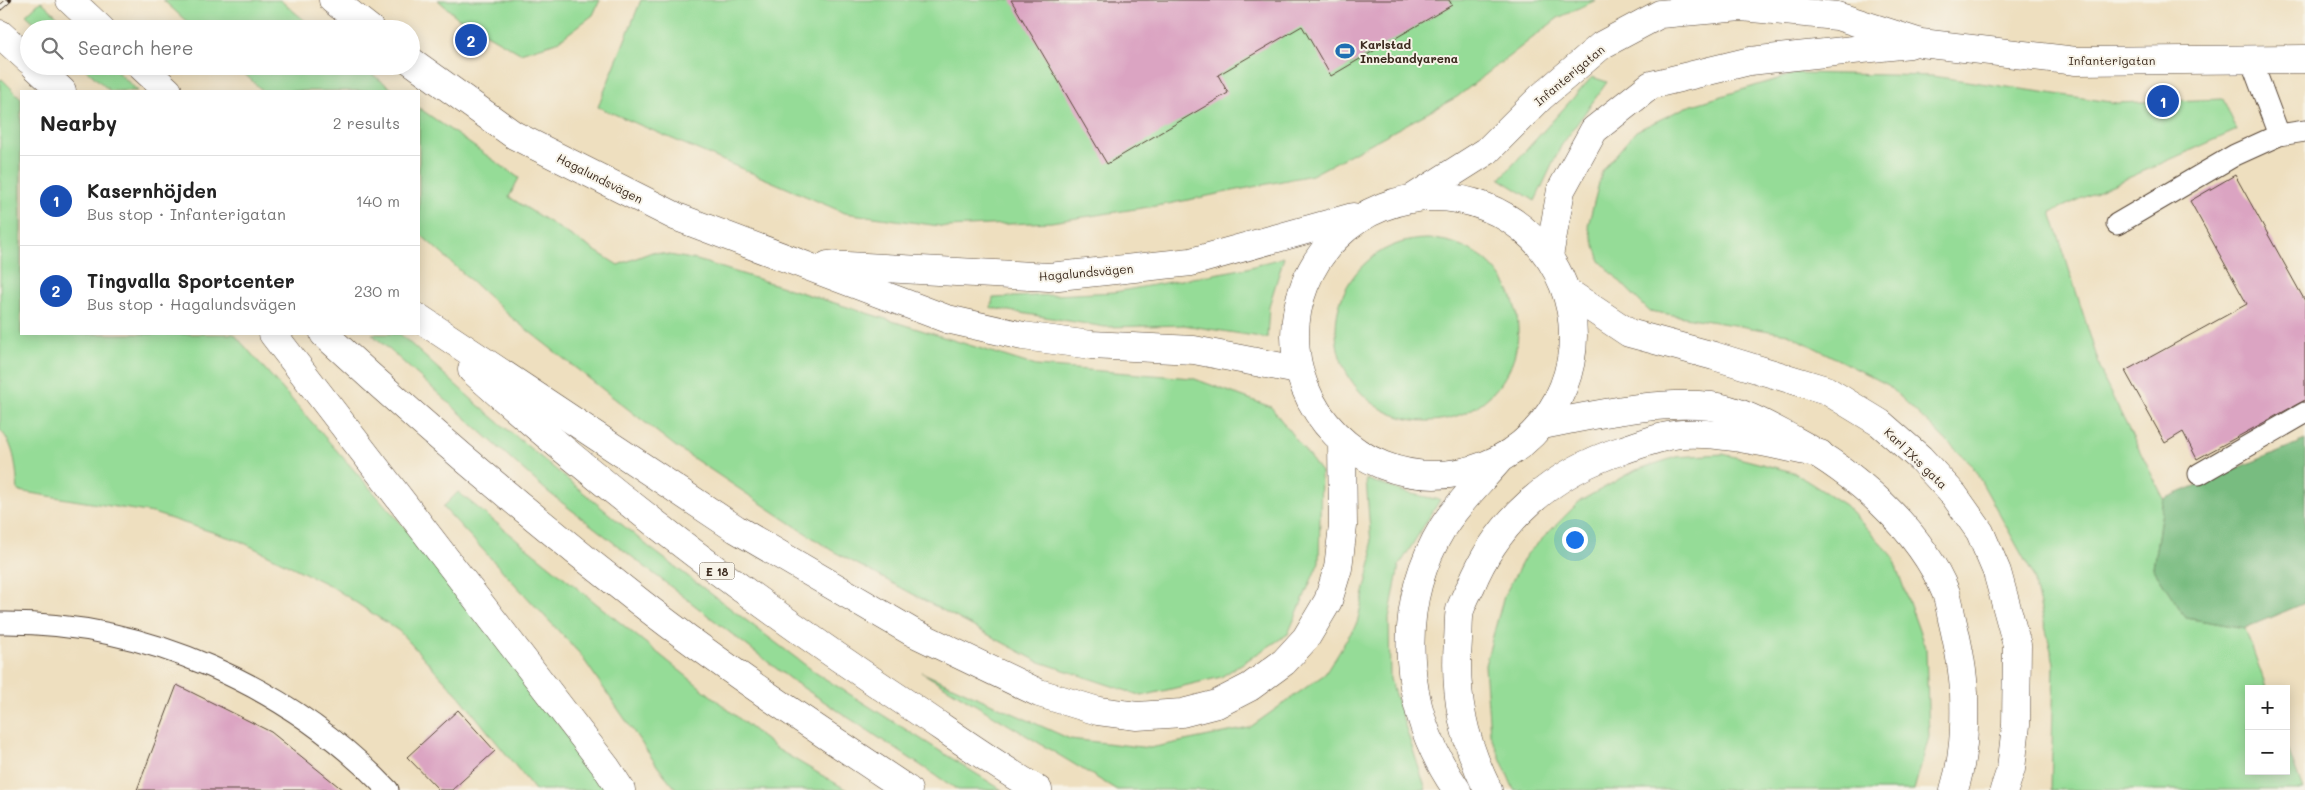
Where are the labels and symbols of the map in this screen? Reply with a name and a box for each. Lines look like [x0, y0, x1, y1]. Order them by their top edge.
pin: 2 [455, 21, 487, 59]
place label: Karlstad Innebandyarena [1360, 36, 1458, 66]
sports icon: Karlstad Innebandyarena [1334, 40, 1356, 62]
street label: Infanterigatan [1531, 41, 1607, 109]
street label: Infanterigatan [2069, 52, 2155, 68]
pin: 1 [2147, 82, 2179, 120]
street label: Hagalundsvägen [554, 149, 646, 207]
street label: Hagalundsvägen [1038, 260, 1134, 284]
street label: Karl IX:s gata [1881, 424, 1951, 492]
your location [1562, 527, 1588, 553]
road number: E 18 [700, 562, 734, 580]

